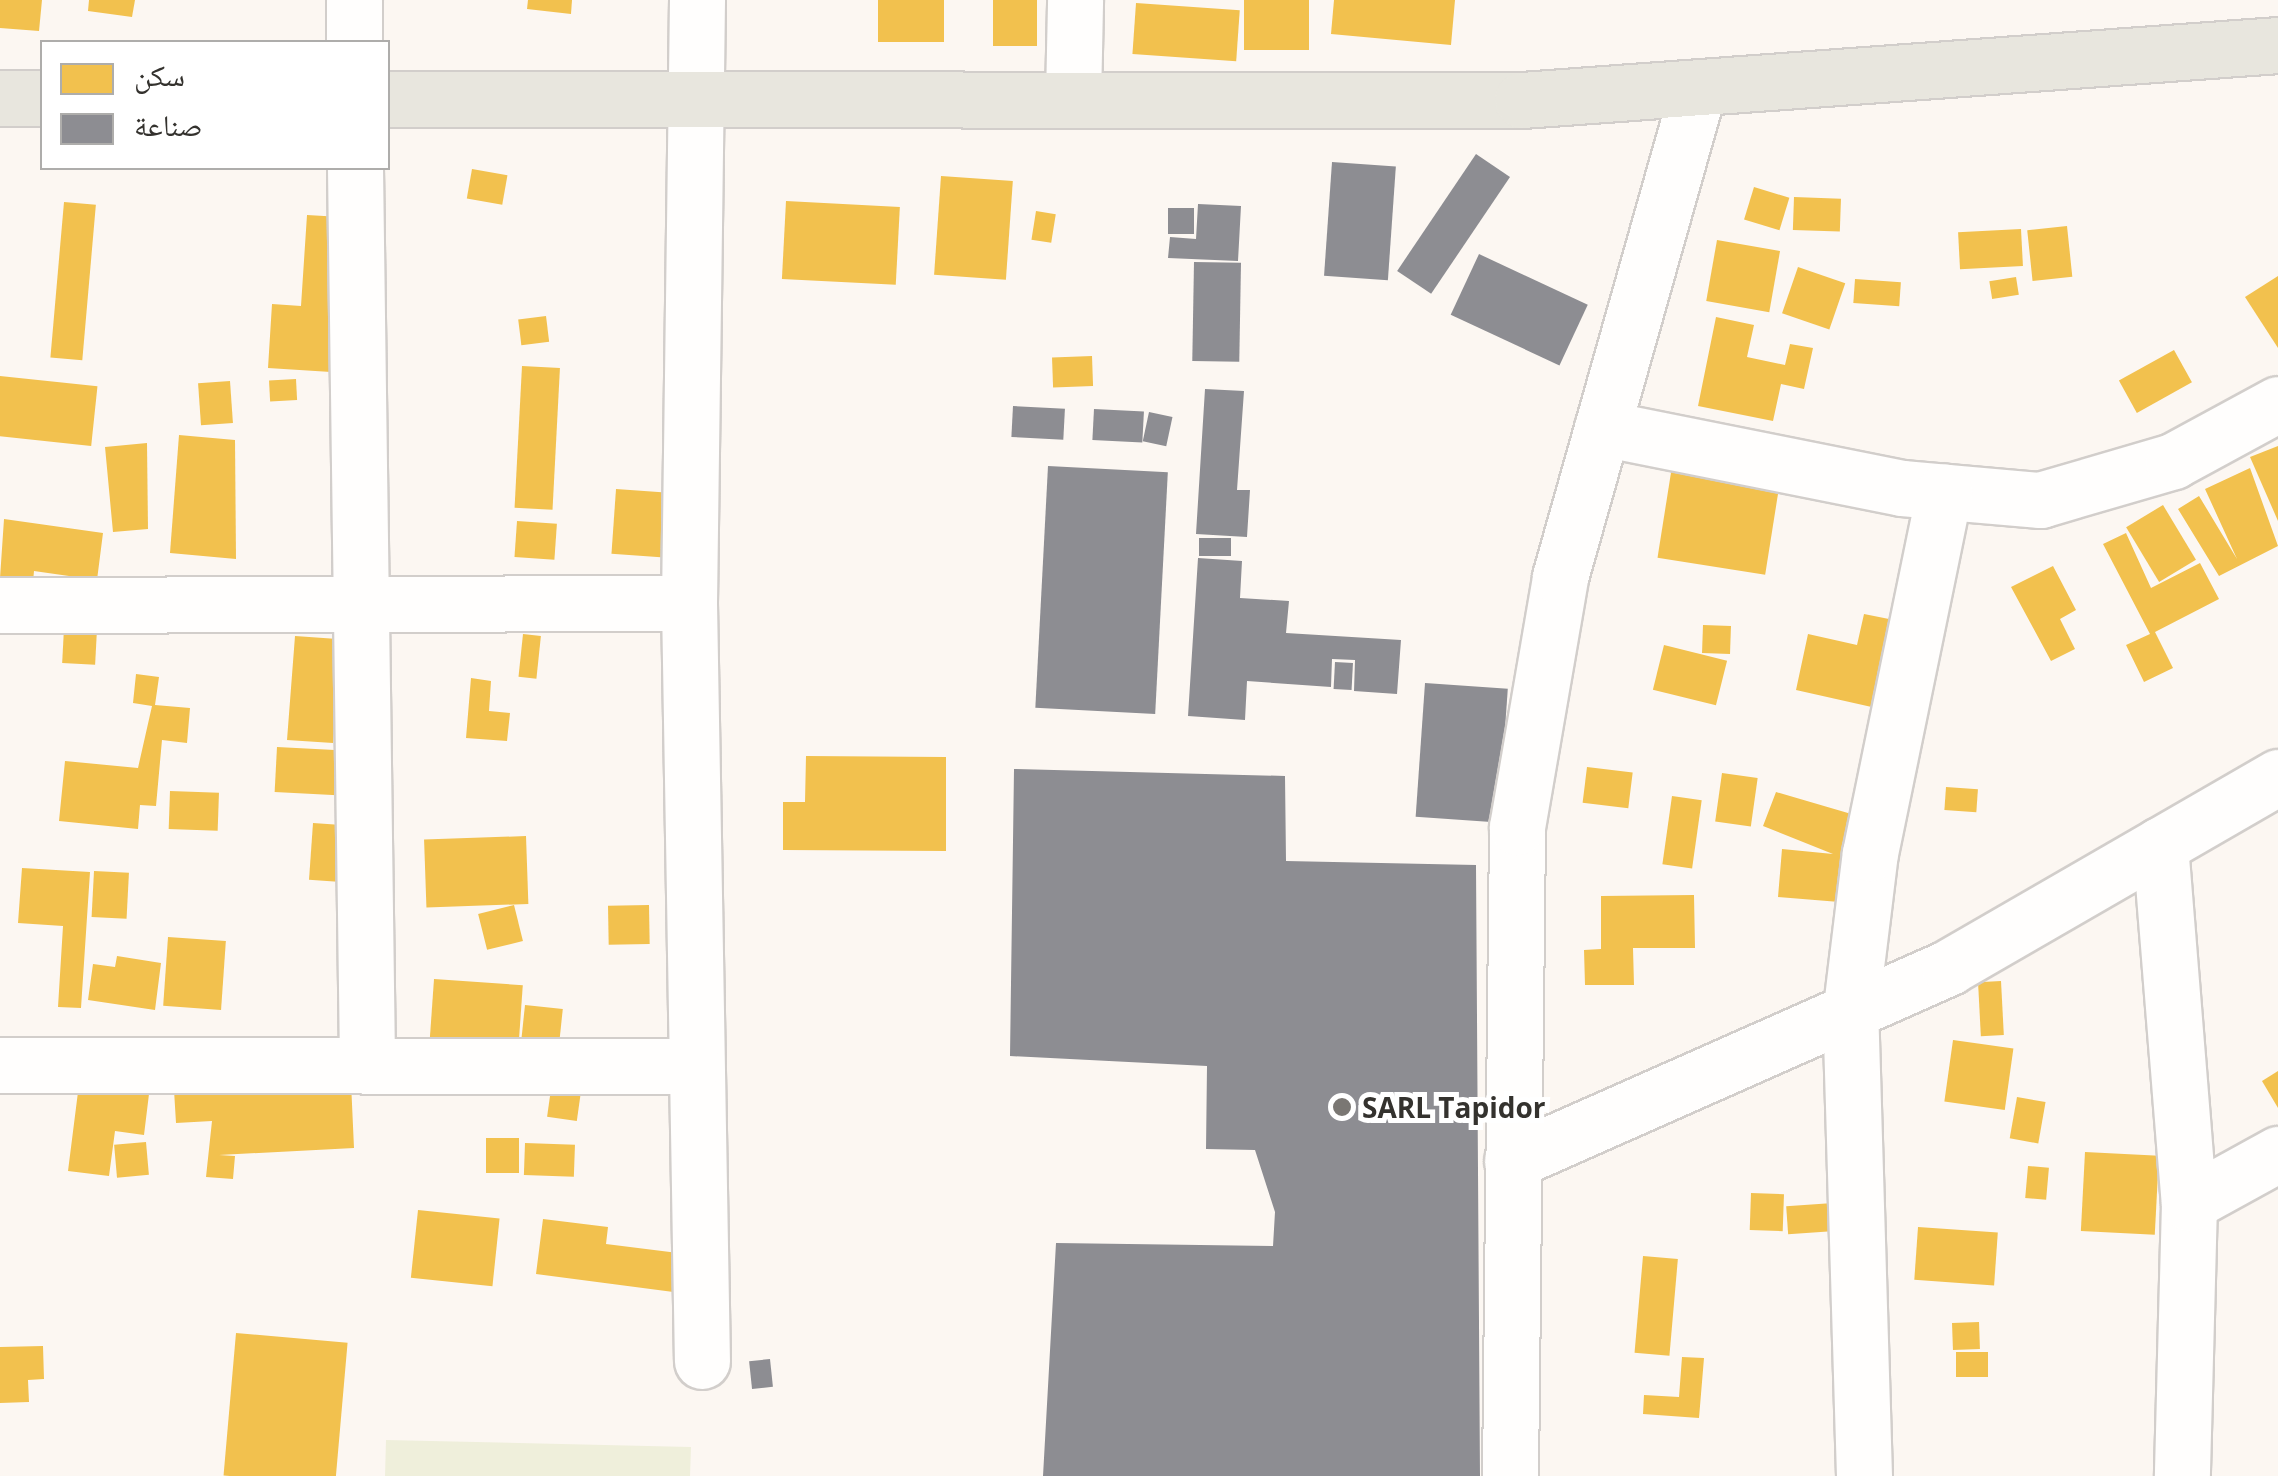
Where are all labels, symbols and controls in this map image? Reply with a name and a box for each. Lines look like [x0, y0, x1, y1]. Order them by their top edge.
legend [40, 40, 390, 170]
text: سكن [134, 54, 185, 95]
text: صناعة [134, 104, 203, 145]
place label: SARL Tapidor [1362, 1090, 1545, 1124]
marker: SARL Tapidor [1331, 1096, 1353, 1118]

